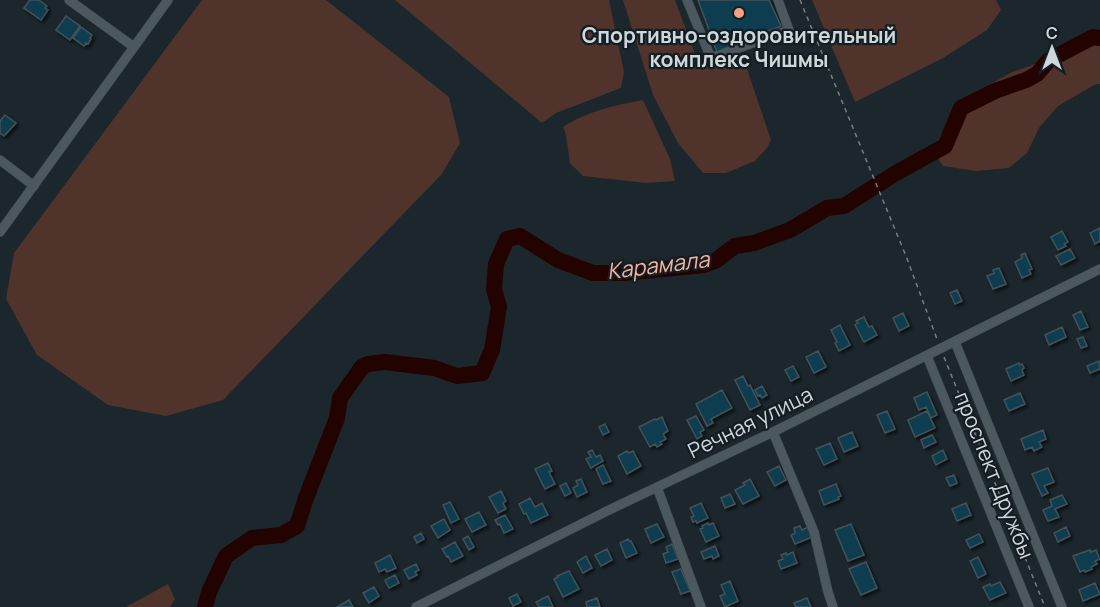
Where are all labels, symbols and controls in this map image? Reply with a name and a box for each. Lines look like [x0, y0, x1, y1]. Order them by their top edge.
marker: Спортивно-оздоровительный комплекс Чишмы [732, 6, 746, 20]
north arrow [1022, 18, 1082, 78]
place label: Спортивно-оздоровительный комплекс Чишмы [582, 21, 896, 73]
text: С [1046, 22, 1058, 44]
water label: Карамала [605, 244, 713, 286]
street label: Речная улица [683, 380, 817, 464]
street label: проспект Дружбы [949, 387, 1041, 563]

